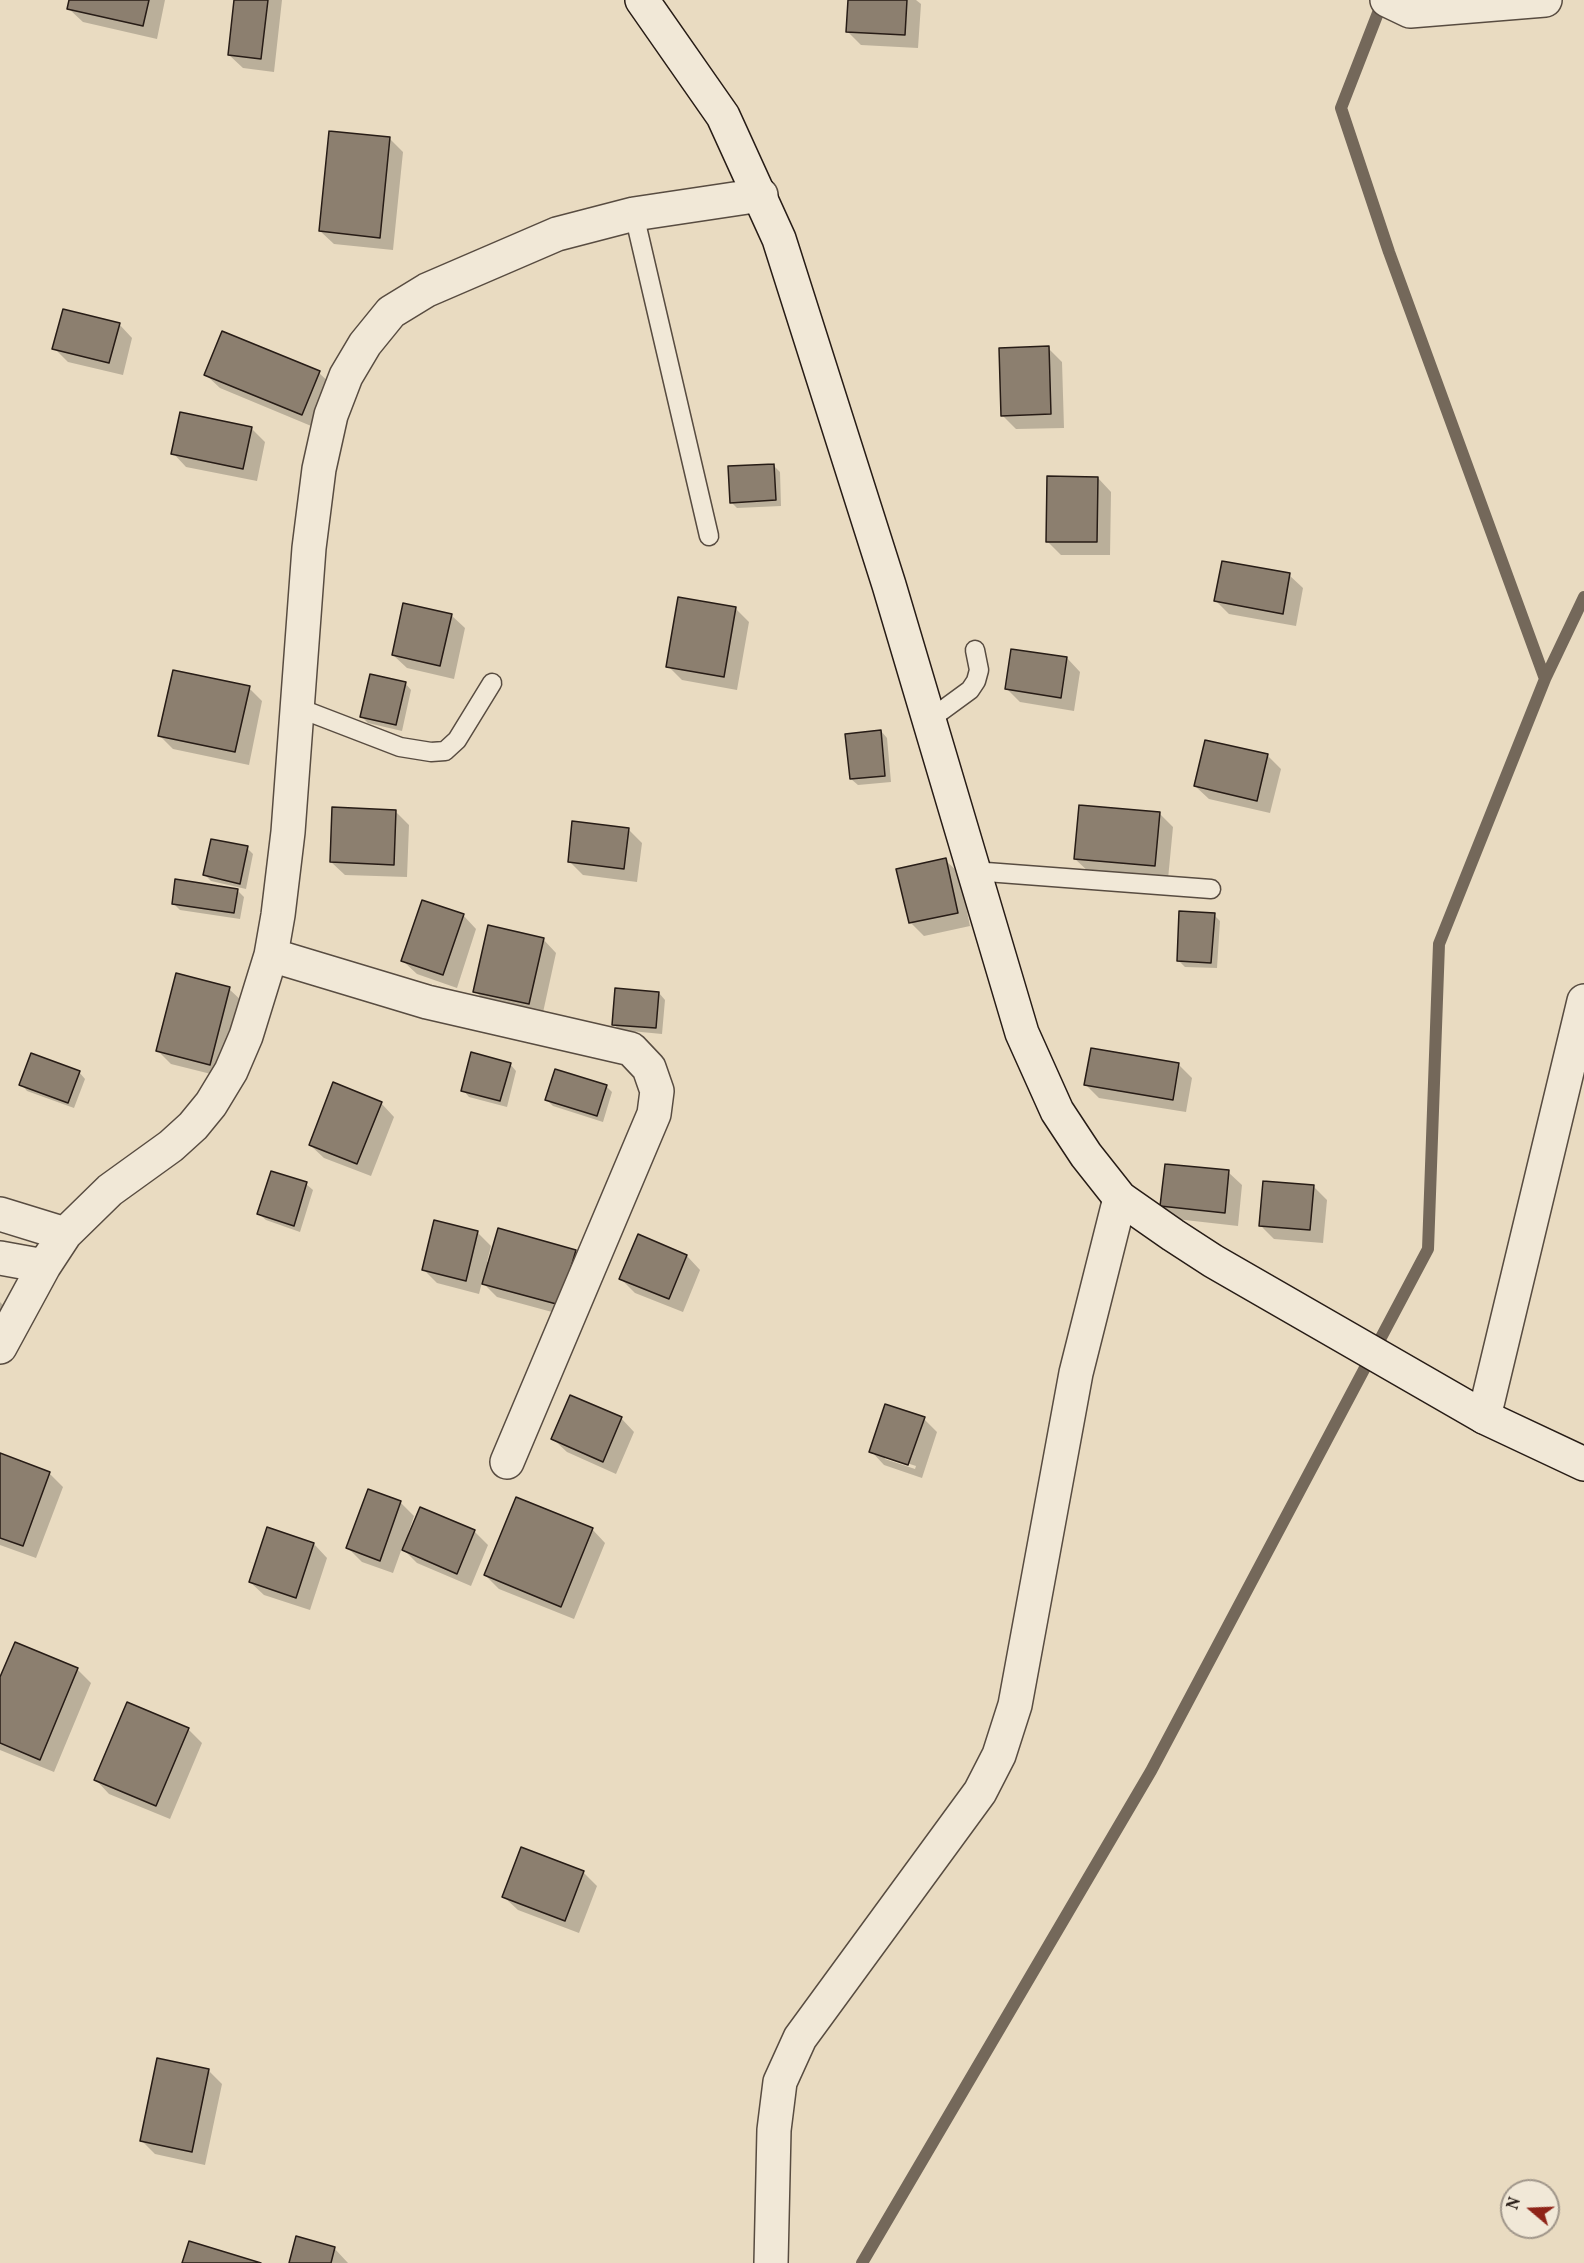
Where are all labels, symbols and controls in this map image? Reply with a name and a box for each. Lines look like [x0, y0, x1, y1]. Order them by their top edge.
north arrow [1500, 2179, 1560, 2239]
text: N [1503, 2195, 1527, 2213]

